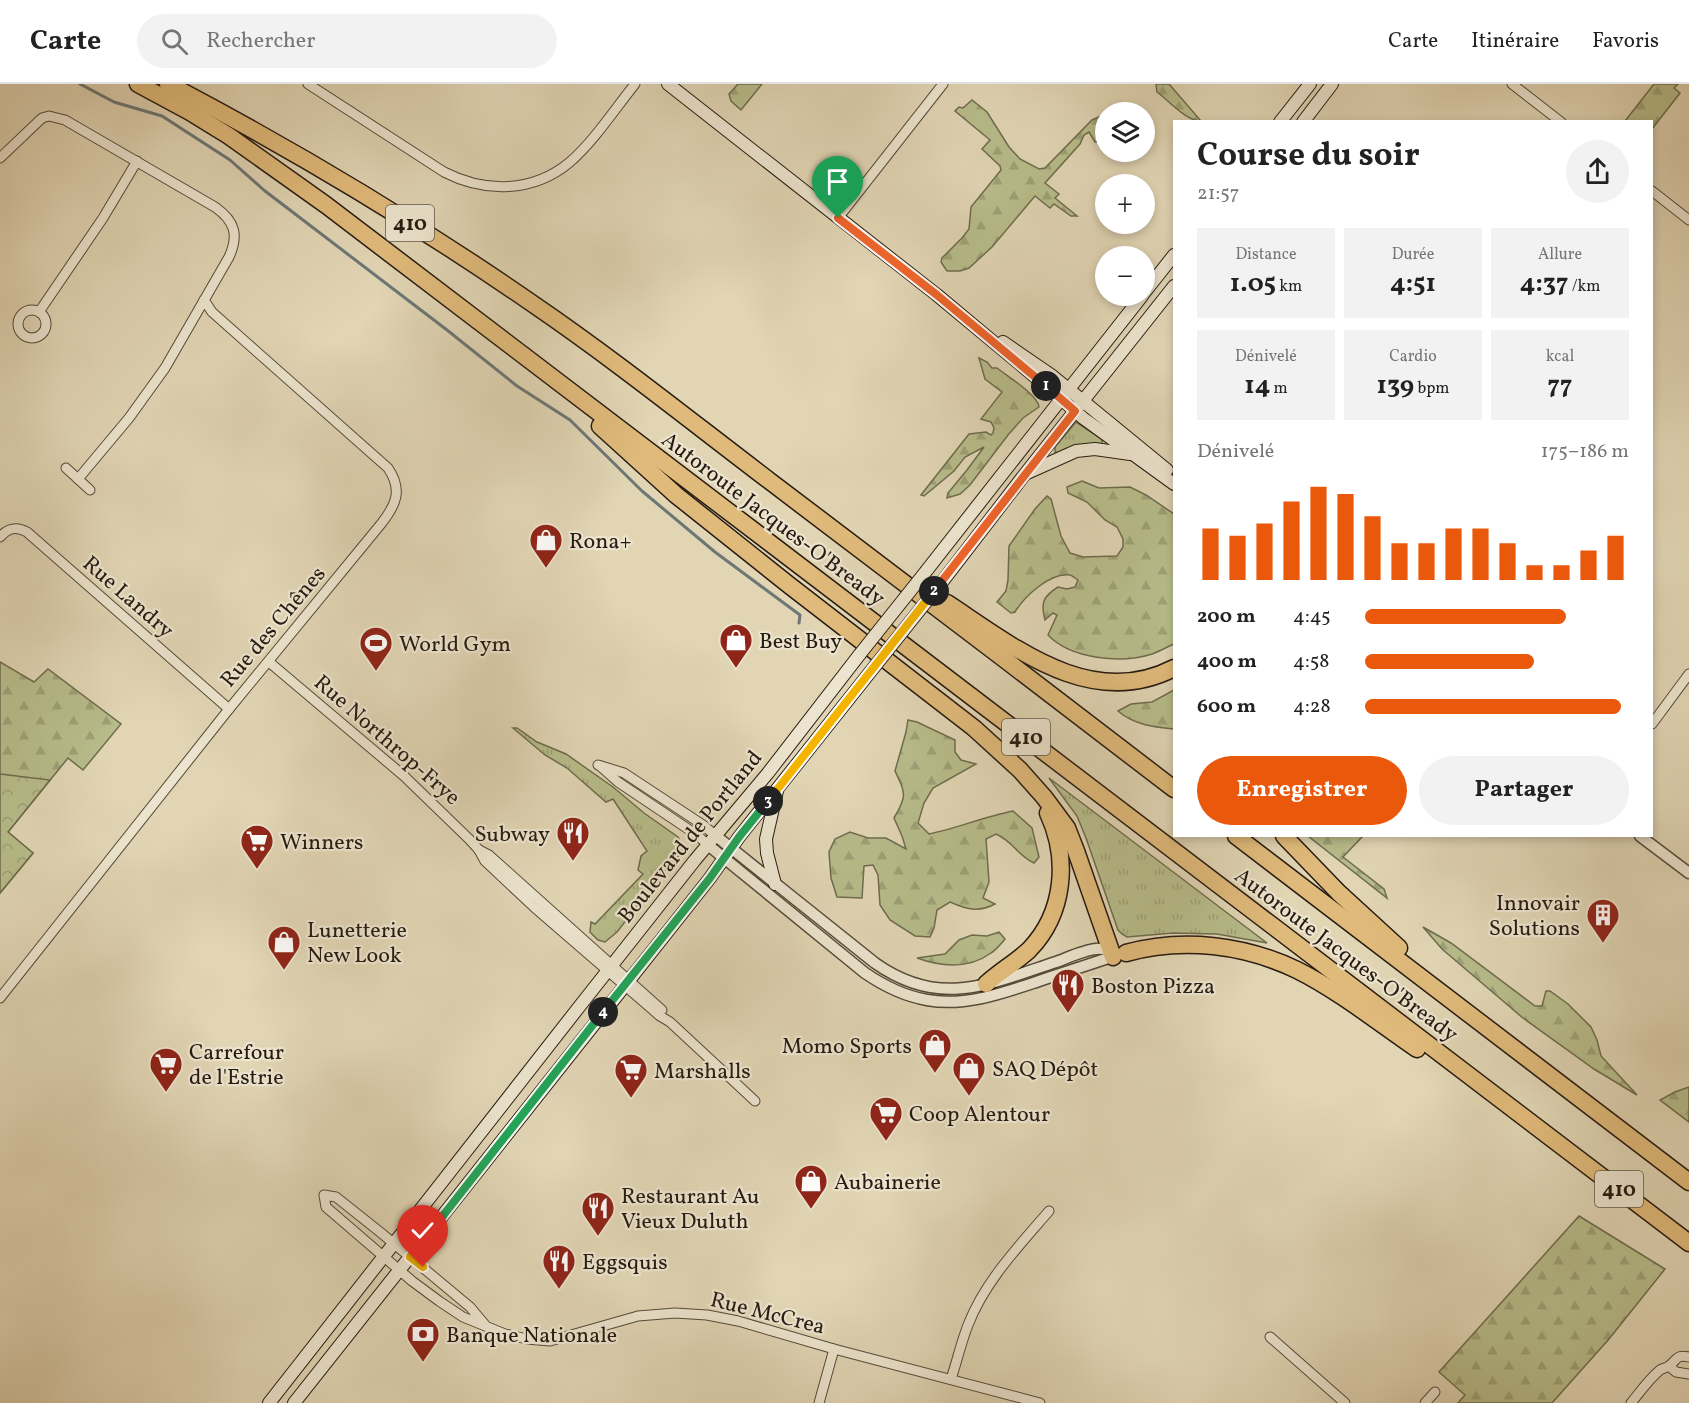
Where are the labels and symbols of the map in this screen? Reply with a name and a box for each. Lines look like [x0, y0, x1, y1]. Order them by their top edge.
pin [812, 156, 863, 218]
road number: 410 [386, 205, 434, 241]
pin: 1 [1031, 371, 1061, 401]
street label: Autoroute Jacques-O'Bready [654, 426, 891, 615]
shop icon: Rona+ [528, 522, 564, 569]
place label: Rona+ [569, 527, 632, 558]
street label: Rue Landry [75, 549, 180, 646]
street label: Rue des Chênes [214, 560, 334, 695]
pin: 2 [919, 576, 949, 606]
shop icon: Best Buy [718, 622, 754, 669]
sports icon: World Gym [358, 625, 394, 672]
place label: Best Buy [759, 627, 842, 658]
place label: World Gym [399, 630, 511, 661]
street label: Rue Northrop-Frye [306, 668, 467, 813]
road number: 410 [1002, 719, 1050, 755]
street label: Boulevard de Portland [611, 744, 770, 931]
pin: 3 [753, 786, 783, 816]
restaurant icon: Subway [555, 815, 591, 862]
place label: Subway [474, 820, 550, 851]
supermarket icon: Winners [239, 823, 275, 870]
place label: Winners [280, 828, 363, 859]
street label: Autoroute Jacques-O'Bready [1227, 862, 1464, 1051]
place label: Innovair Solutions [1489, 889, 1580, 945]
building icon: Innovair Solutions [1585, 897, 1621, 944]
place label: Lunetterie New Look [307, 916, 407, 972]
shop icon: Lunetterie New Look [266, 924, 302, 971]
restaurant icon: Boston Pizza [1050, 967, 1086, 1014]
place label: Boston Pizza [1091, 972, 1215, 1003]
pin: 4 [588, 997, 618, 1027]
shop icon: Momo Sports [917, 1027, 953, 1074]
place label: Momo Sports [782, 1032, 912, 1063]
place label: Carrefour de l'Estrie [189, 1038, 284, 1094]
supermarket icon: Carrefour de l'Estrie [148, 1046, 184, 1093]
shop icon: SAQ Dépôt [951, 1050, 987, 1097]
supermarket icon: Marshalls [613, 1052, 649, 1099]
place label: SAQ Dépôt [992, 1055, 1098, 1086]
place label: Marshalls [654, 1057, 751, 1088]
supermarket icon: Coop Alentour [868, 1095, 904, 1142]
place label: Coop Alentour [909, 1100, 1050, 1131]
shop icon: Aubainerie [793, 1163, 829, 1210]
place label: Aubainerie [834, 1168, 941, 1199]
road number: 410 [1595, 1171, 1643, 1207]
place label: Restaurant Au Vieux Duluth [621, 1182, 759, 1238]
restaurant icon: Restaurant Au Vieux Duluth [580, 1190, 616, 1237]
pin [397, 1205, 448, 1267]
restaurant icon: Eggsquis [541, 1243, 577, 1290]
place label: Eggsquis [582, 1248, 668, 1279]
street label: Rue McCrea [707, 1285, 828, 1344]
bank icon: Banque Nationale [405, 1316, 441, 1363]
place label: Banque Nationale [446, 1321, 617, 1352]

